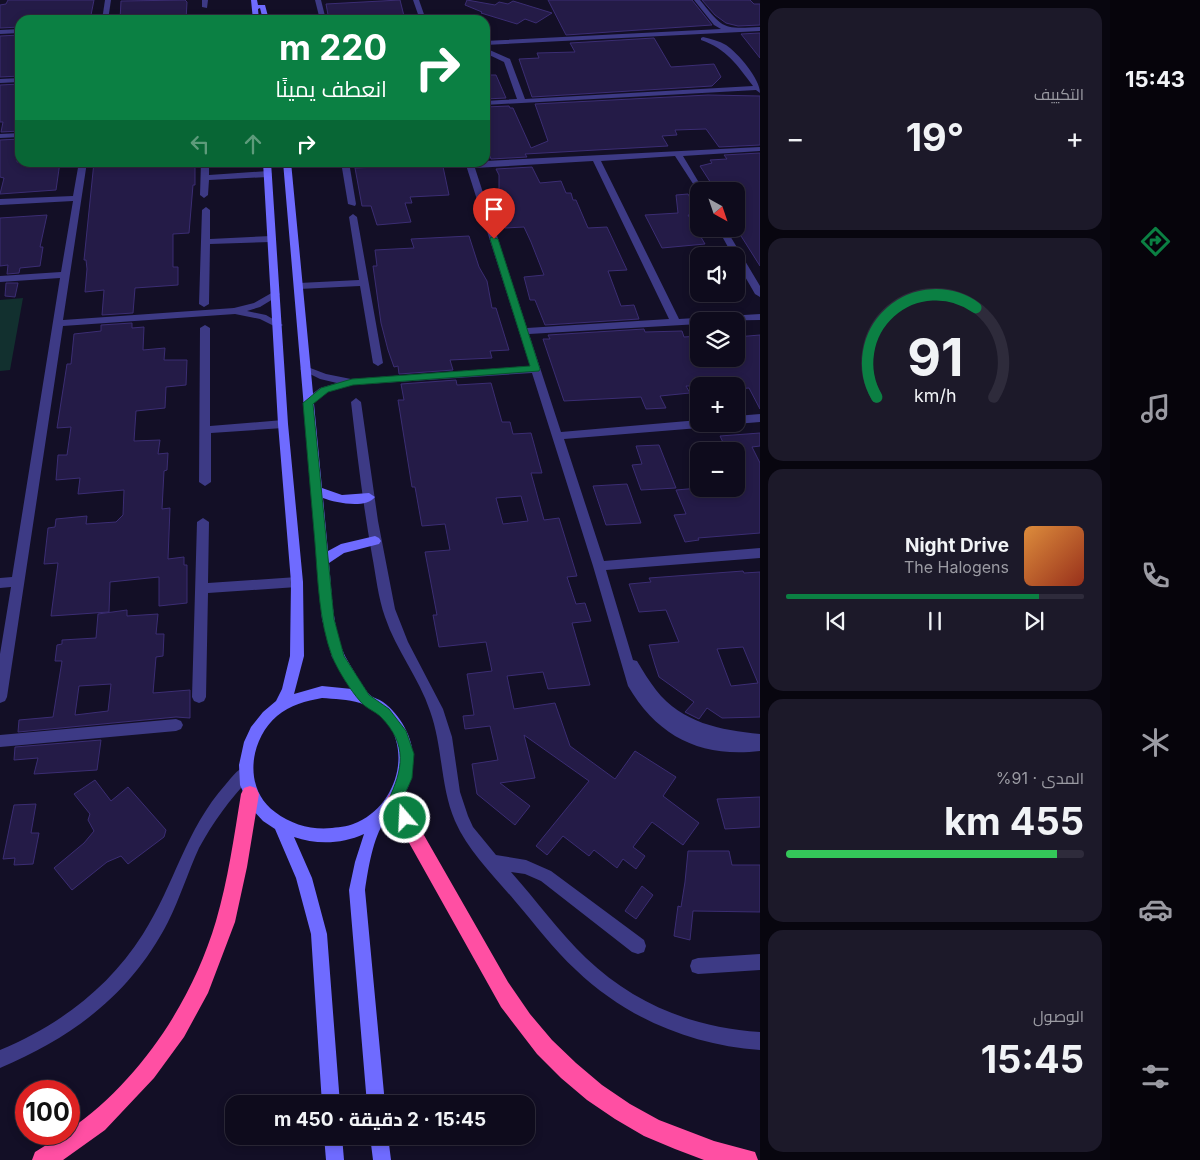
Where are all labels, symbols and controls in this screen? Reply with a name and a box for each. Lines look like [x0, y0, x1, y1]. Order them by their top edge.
text: 220 m [279, 26, 387, 68]
icon: right [405, 35, 470, 100]
text: 15:43 [1125, 66, 1185, 92]
text: انعطف يمينًا [275, 76, 387, 102]
text: التكييف [1034, 84, 1084, 104]
text: 19° [906, 114, 964, 160]
text: − [786, 121, 805, 155]
text: + [1065, 121, 1084, 155]
icon: left [186, 130, 214, 158]
icon: ahead [239, 130, 267, 158]
icon: right [292, 130, 320, 158]
north arrow [690, 182, 745, 238]
map controls [690, 182, 745, 497]
pin [473, 188, 515, 239]
icon: arrive [480, 195, 508, 223]
icon: directions [1138, 224, 1173, 259]
button: sound [690, 247, 745, 302]
button: layers [690, 312, 745, 367]
text: 91 [907, 326, 963, 389]
button: + [690, 377, 745, 432]
text: km/h [914, 385, 956, 406]
icon: music [1138, 391, 1173, 426]
button: − [690, 442, 745, 497]
text: Night Drive [905, 534, 1009, 557]
text: The Halogens [904, 557, 1009, 577]
icon: phone [1138, 558, 1173, 593]
icon: previous [822, 607, 850, 635]
icon: pause [921, 607, 949, 635]
icon: next [1020, 607, 1048, 635]
icon: climate [1138, 725, 1173, 760]
text: المدى · 91% [996, 768, 1084, 788]
position arrow [378, 791, 430, 843]
text: 455 km [944, 798, 1084, 844]
icon: car [1138, 892, 1173, 927]
text: الوصول [1033, 1006, 1084, 1026]
text: 15:45 [981, 1036, 1084, 1082]
icon: filters [1138, 1059, 1173, 1094]
speed limit sign: 100 [15, 1080, 80, 1145]
text: 15:45 · 2 دقيقة · 450 m [274, 1108, 486, 1131]

